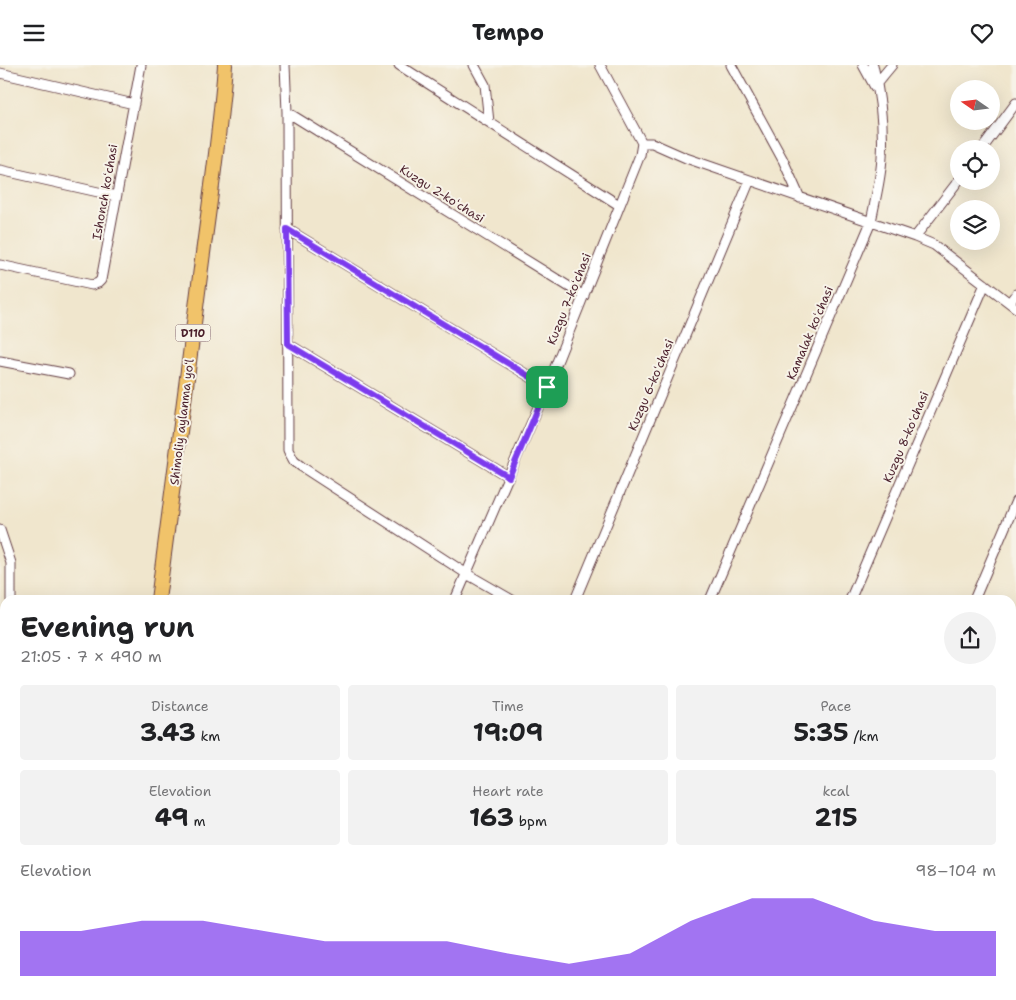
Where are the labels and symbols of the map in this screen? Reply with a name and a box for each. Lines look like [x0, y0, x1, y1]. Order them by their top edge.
north arrow [950, 80, 1000, 130]
street label: Ishonch koʻchasi [89, 143, 121, 241]
street label: Kuzgu 2-koʻchasi [397, 161, 487, 227]
street label: Kuzgu 7-koʻchasi [543, 251, 595, 347]
street label: Kamalak koʻchasi [783, 284, 837, 382]
road number: D110 [176, 325, 210, 341]
street label: Kuzgu 6-koʻchasi [624, 337, 678, 433]
street label: Shimoliy aylanma yoʻl [166, 358, 198, 486]
pin [526, 366, 568, 408]
street label: Kuzgu 8-koʻchasi [880, 389, 932, 485]

